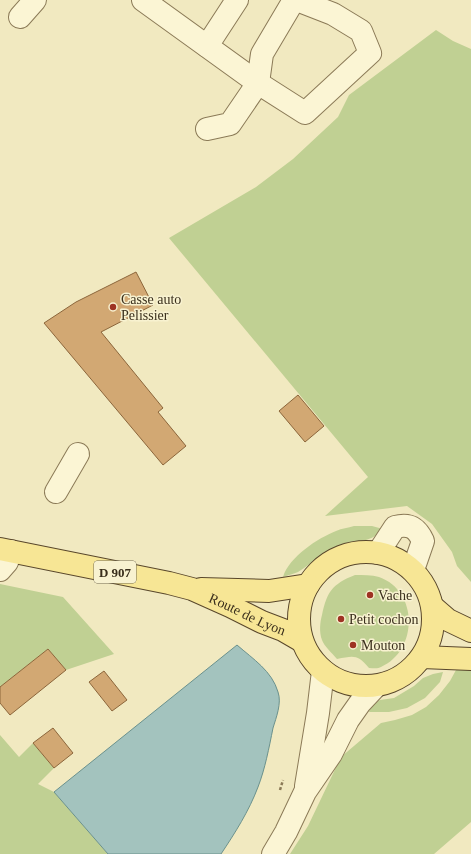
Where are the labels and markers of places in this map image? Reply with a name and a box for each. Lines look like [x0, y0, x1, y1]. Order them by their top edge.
place label: Casse auto Pelissier [121, 292, 181, 323]
marker: Casse auto Pelissier [108, 302, 118, 312]
place label: Vache [378, 588, 412, 603]
marker: Vache [365, 590, 375, 600]
place label: Petit cochon [349, 612, 419, 627]
marker: Petit cochon [336, 614, 346, 624]
place label: Mouton [361, 638, 405, 653]
marker: Mouton [348, 640, 358, 650]

